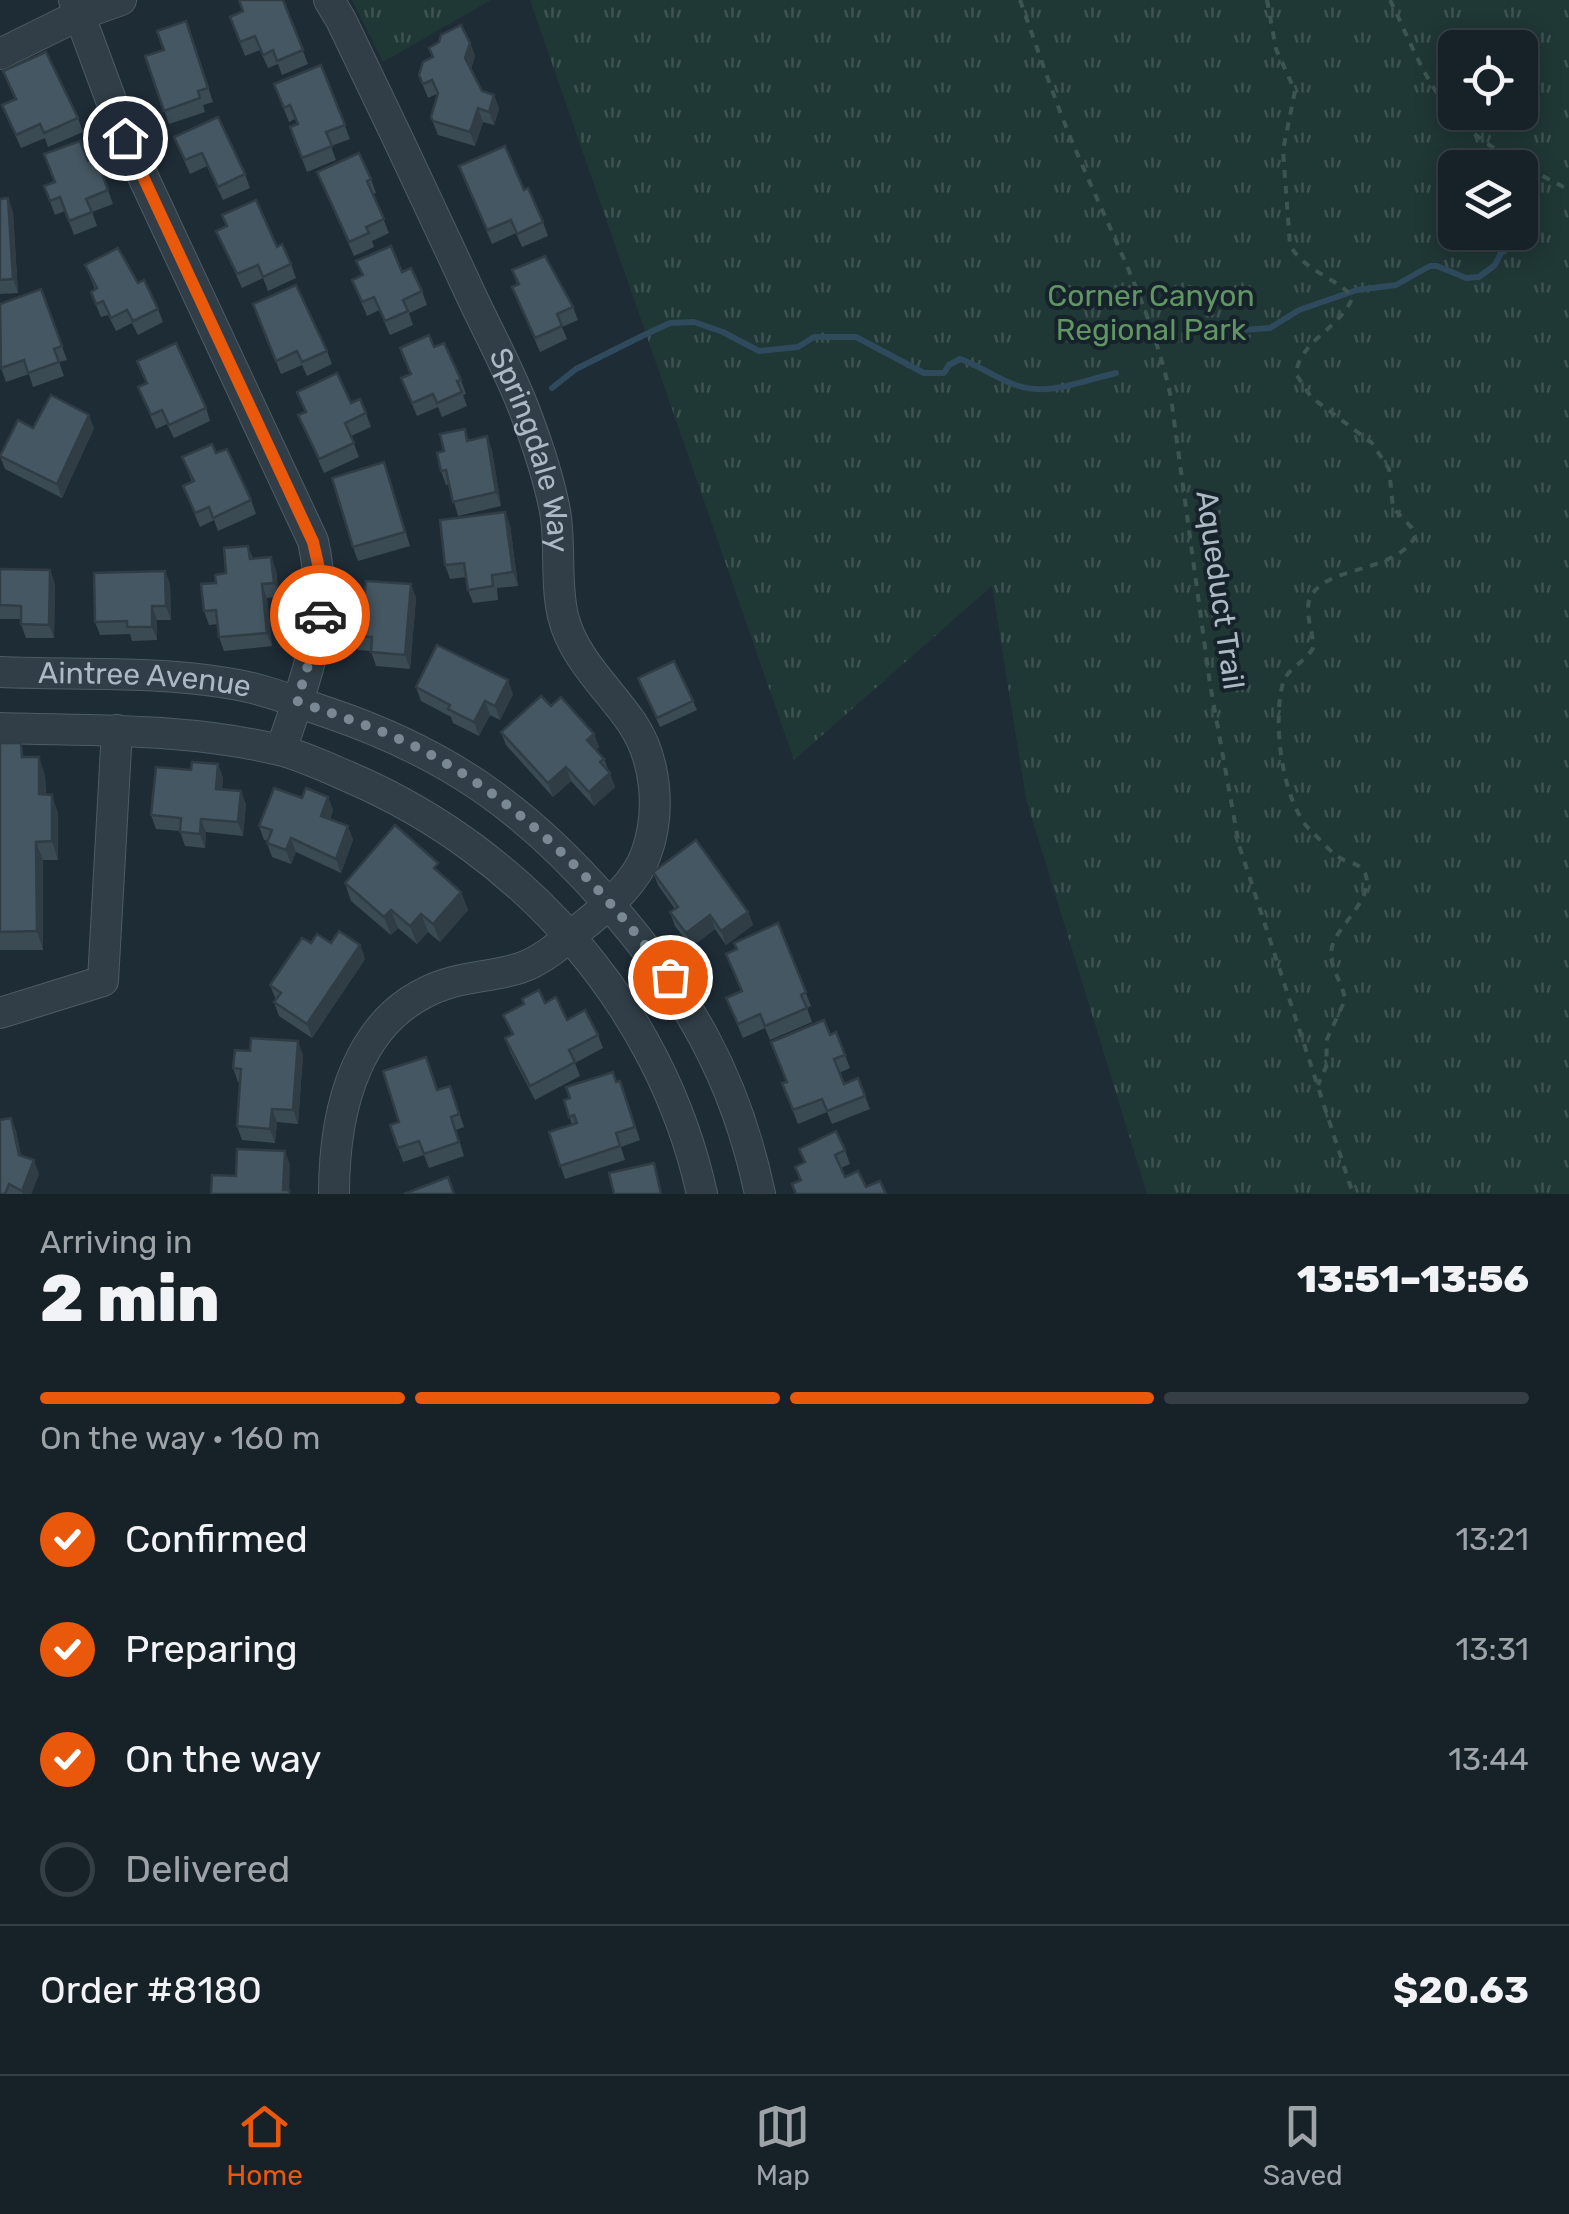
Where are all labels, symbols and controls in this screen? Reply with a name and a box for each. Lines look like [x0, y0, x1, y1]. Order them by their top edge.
map controls [1438, 30, 1538, 250]
button: locate [1438, 30, 1538, 130]
pin [83, 96, 168, 181]
icon: home [98, 111, 153, 166]
button: layers [1438, 150, 1538, 250]
park label: Corner Canyon Regional Park [1047, 278, 1255, 348]
street label: Springdale Way [482, 342, 576, 553]
street label: Aqueduct Trail [1188, 488, 1252, 692]
courier [270, 565, 370, 665]
icon: car [293, 588, 348, 643]
street label: Aintree Avenue [38, 655, 255, 705]
pin [628, 935, 713, 1020]
icon: bag [643, 950, 698, 1005]
text: Arriving in [40, 1223, 192, 1261]
text: 13:51–13:56 [1297, 1256, 1529, 1302]
text: 2 min [40, 1260, 220, 1337]
text: On the way · 160 m [40, 1419, 320, 1457]
icon: check [40, 1512, 95, 1567]
text: Confirmed [125, 1516, 308, 1562]
text: 13:21 [1455, 1520, 1529, 1558]
icon: check [40, 1622, 95, 1677]
text: Preparing [125, 1626, 298, 1672]
text: 13:31 [1456, 1630, 1529, 1668]
icon: check [40, 1732, 95, 1787]
text: On the way [125, 1736, 321, 1782]
text: 13:44 [1448, 1740, 1529, 1778]
text: Delivered [125, 1846, 290, 1892]
text: Order #8180 [40, 1967, 262, 2013]
text: $20.63 [1393, 1967, 1529, 2013]
tab: Home [226, 2099, 303, 2192]
tab: Map [755, 2099, 810, 2192]
tab: Saved [1263, 2099, 1343, 2192]

